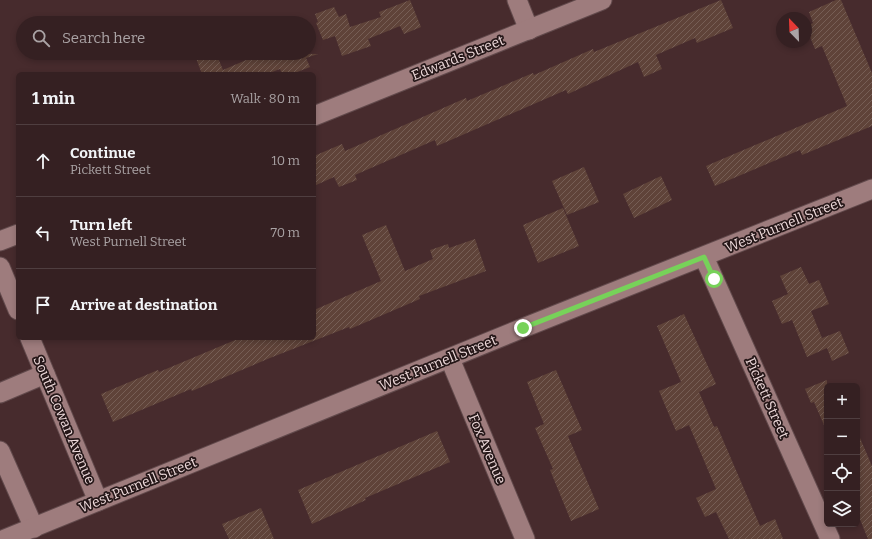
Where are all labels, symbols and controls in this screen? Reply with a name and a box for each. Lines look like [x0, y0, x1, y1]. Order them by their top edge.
north arrow [776, 12, 812, 48]
search box [16, 16, 316, 60]
icon: search [30, 27, 52, 49]
text: Search here [62, 29, 145, 47]
street label: Edwards Street [409, 32, 507, 84]
text: 1 min [32, 88, 75, 109]
text: Walk · 80 m [230, 91, 300, 106]
text: Continue [70, 144, 136, 162]
icon: ahead [32, 150, 54, 172]
text: 10 m [271, 153, 300, 168]
text: Pickett Street [70, 162, 151, 177]
street label: West Purnell Street [723, 194, 845, 256]
text: Turn left [70, 216, 132, 234]
icon: left [32, 222, 54, 244]
text: 70 m [270, 225, 300, 240]
text: West Purnell Street [70, 234, 186, 249]
route start [705, 270, 723, 288]
icon: arrive [32, 294, 54, 316]
text: Arrive at destination [70, 296, 217, 314]
route end [514, 319, 532, 337]
street label: West Purnell Street [377, 332, 499, 394]
street label: South Cowan Avenue [29, 353, 99, 487]
street label: Pickett Street [742, 355, 792, 441]
map controls [824, 383, 860, 527]
button: + [824, 383, 860, 419]
street label: Fox Avenue [465, 411, 509, 487]
button: − [824, 419, 860, 455]
street label: West Purnell Street [77, 454, 199, 516]
button: locate [824, 455, 860, 491]
button: layers [824, 491, 860, 527]

